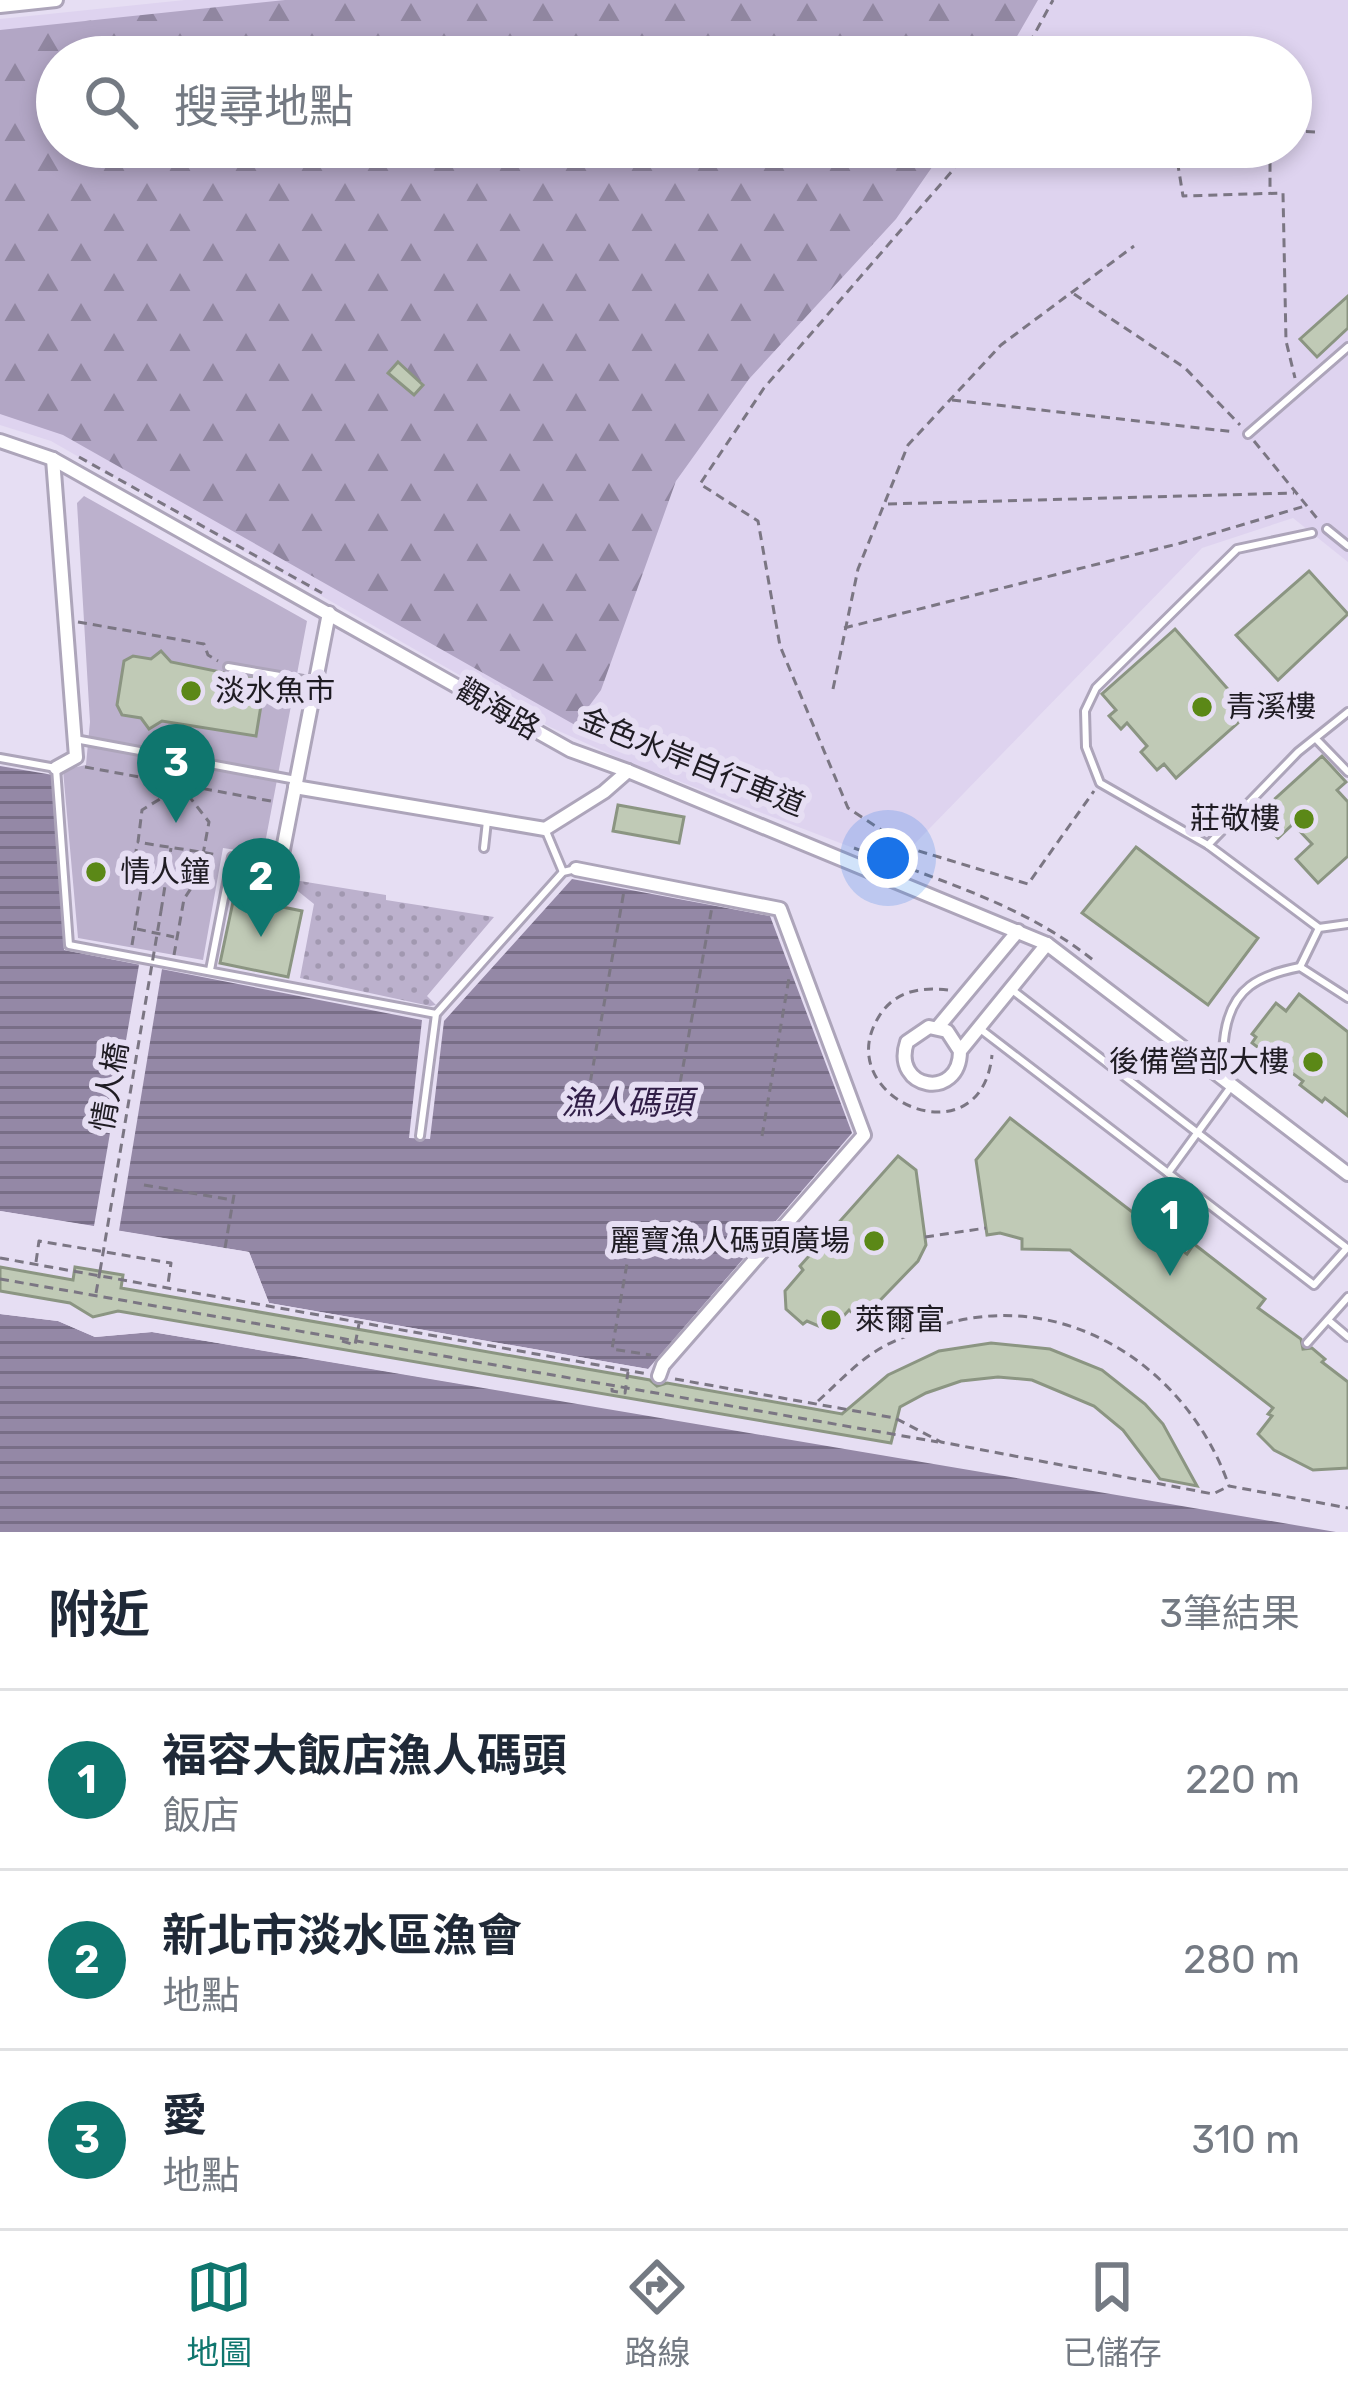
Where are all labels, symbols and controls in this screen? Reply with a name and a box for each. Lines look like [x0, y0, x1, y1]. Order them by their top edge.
search box [36, 36, 1312, 168]
icon: search [78, 69, 144, 135]
text: 搜尋地點 [174, 80, 354, 133]
street label: 觀海路 [450, 671, 546, 747]
place label: 淡水魚市 [215, 673, 335, 709]
marker: 淡水魚市 [178, 678, 204, 704]
place label: 青溪樓 [1226, 689, 1316, 725]
marker: 青溪樓 [1189, 694, 1215, 720]
street label: 金色水岸自行車道 [574, 700, 810, 824]
pin: 3 [137, 724, 215, 823]
place label: 莊敬樓 [1190, 801, 1280, 837]
marker: 莊敬樓 [1291, 806, 1317, 832]
your location [858, 828, 918, 888]
pin: 2 [222, 838, 300, 937]
place label: 情人鐘 [120, 854, 210, 890]
marker: 情人鐘 [83, 859, 109, 885]
street label: 情人橋 [84, 1040, 136, 1134]
place label: 後備營部大樓 [1109, 1044, 1289, 1080]
marker: 後備營部大樓 [1300, 1049, 1326, 1075]
water label: 漁人碼頭 [561, 1083, 699, 1122]
pin: 1 [1131, 1177, 1209, 1276]
place label: 麗寶漁人碼頭廣場 [610, 1223, 850, 1259]
marker: 麗寶漁人碼頭廣場 [861, 1228, 887, 1254]
place label: 萊爾富 [855, 1302, 945, 1338]
marker: 萊爾富 [818, 1307, 844, 1333]
text: 附近 [48, 1584, 150, 1645]
text: 3筆結果 [1160, 1591, 1300, 1637]
text: 福容大飯店漁人碼頭 [162, 1729, 567, 1782]
text: 1 [77, 1757, 97, 1803]
text: 220 m [1185, 1757, 1300, 1803]
text: 飯店 [162, 1793, 240, 1839]
text: 新北市淡水區漁會 [162, 1909, 522, 1962]
text: 2 [74, 1937, 100, 1983]
text: 280 m [1183, 1937, 1300, 1983]
text: 地點 [162, 1973, 240, 2019]
text: 愛 [162, 2089, 207, 2142]
text: 3 [74, 2117, 100, 2163]
text: 310 m [1192, 2117, 1300, 2163]
text: 地點 [162, 2153, 240, 2199]
tab: 地圖 [186, 2254, 252, 2374]
tab: 路線 [624, 2254, 690, 2374]
tab: 已儲存 [1063, 2254, 1162, 2374]

